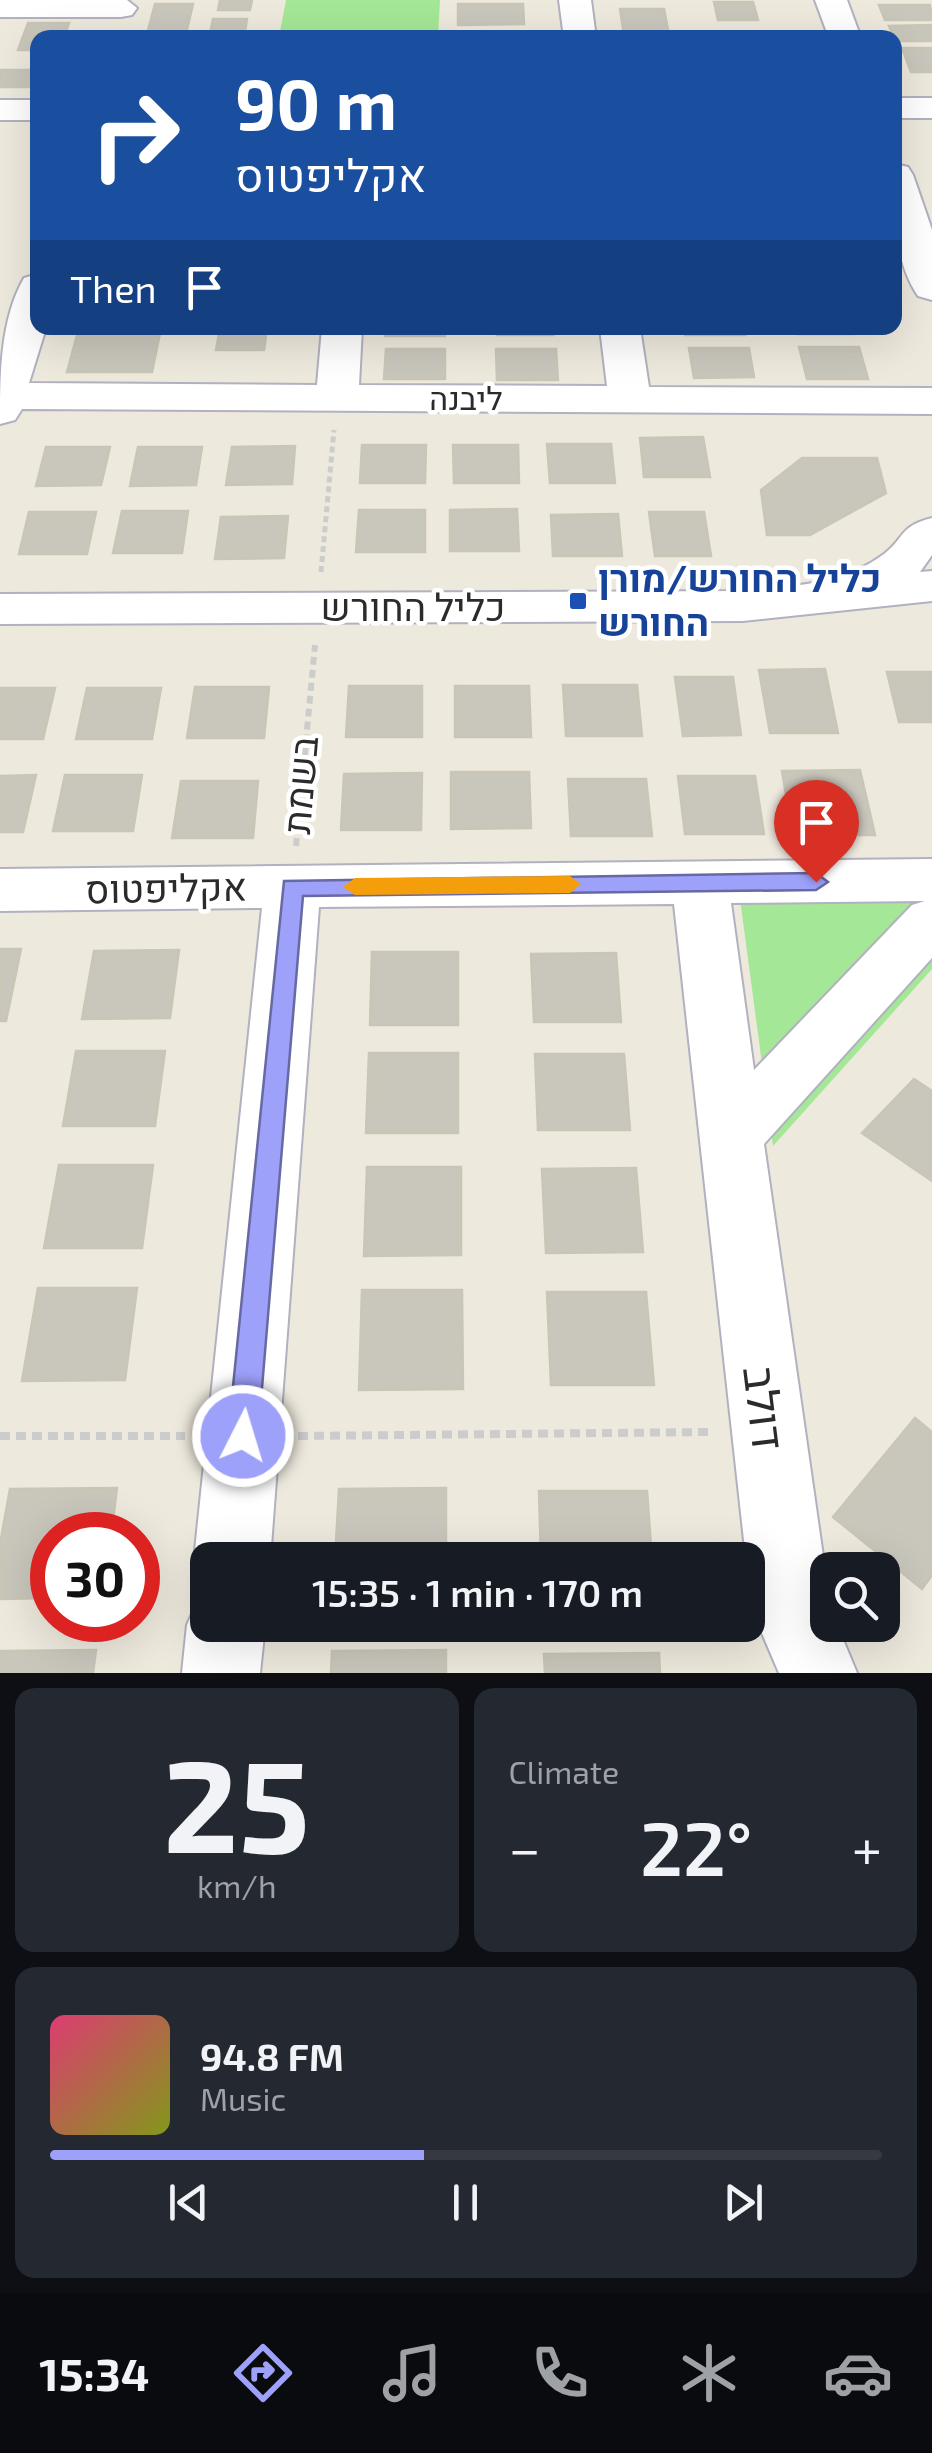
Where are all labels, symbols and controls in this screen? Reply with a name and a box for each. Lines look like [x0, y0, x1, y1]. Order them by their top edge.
text: 90 m [235, 60, 397, 144]
icon: right [70, 70, 200, 200]
text: אקליפטוס [235, 147, 426, 201]
icon: arrive [177, 260, 232, 315]
text: Then [70, 265, 157, 311]
street label: ליבנה [429, 378, 503, 416]
place label: כליל החורש/מורן החורש [598, 554, 882, 644]
street label: כליל החורש [321, 583, 505, 629]
marker: כליל החורש/מורן החורש [567, 590, 589, 612]
street label: בשמת [272, 734, 326, 836]
pin [774, 780, 859, 883]
icon: arrive [789, 795, 844, 850]
street label: אקליפטוס [85, 863, 247, 911]
street label: דולב [734, 1363, 798, 1453]
position arrow [191, 1384, 295, 1488]
speed limit sign: 30 [30, 1512, 160, 1642]
map controls [810, 1552, 900, 1642]
button: search [810, 1552, 900, 1642]
text: 15:35 · 1 min · 170 m [312, 1569, 643, 1615]
text: 25 [163, 1723, 310, 1879]
text: Climate [509, 1752, 619, 1790]
text: 22° [640, 1801, 752, 1891]
text: − [509, 1814, 541, 1880]
text: + [852, 1814, 882, 1880]
text: km/h [197, 1866, 276, 1904]
text: 94.8 FM [200, 2033, 344, 2079]
text: Music [200, 2079, 286, 2117]
icon: previous [161, 2175, 216, 2230]
icon: pause [438, 2175, 493, 2230]
icon: next [716, 2175, 771, 2230]
icon: directions [228, 2338, 298, 2408]
icon: music [377, 2338, 447, 2408]
icon: phone [525, 2338, 595, 2408]
icon: climate [674, 2338, 744, 2408]
icon: car [823, 2338, 893, 2408]
text: 15:34 [39, 2346, 149, 2400]

